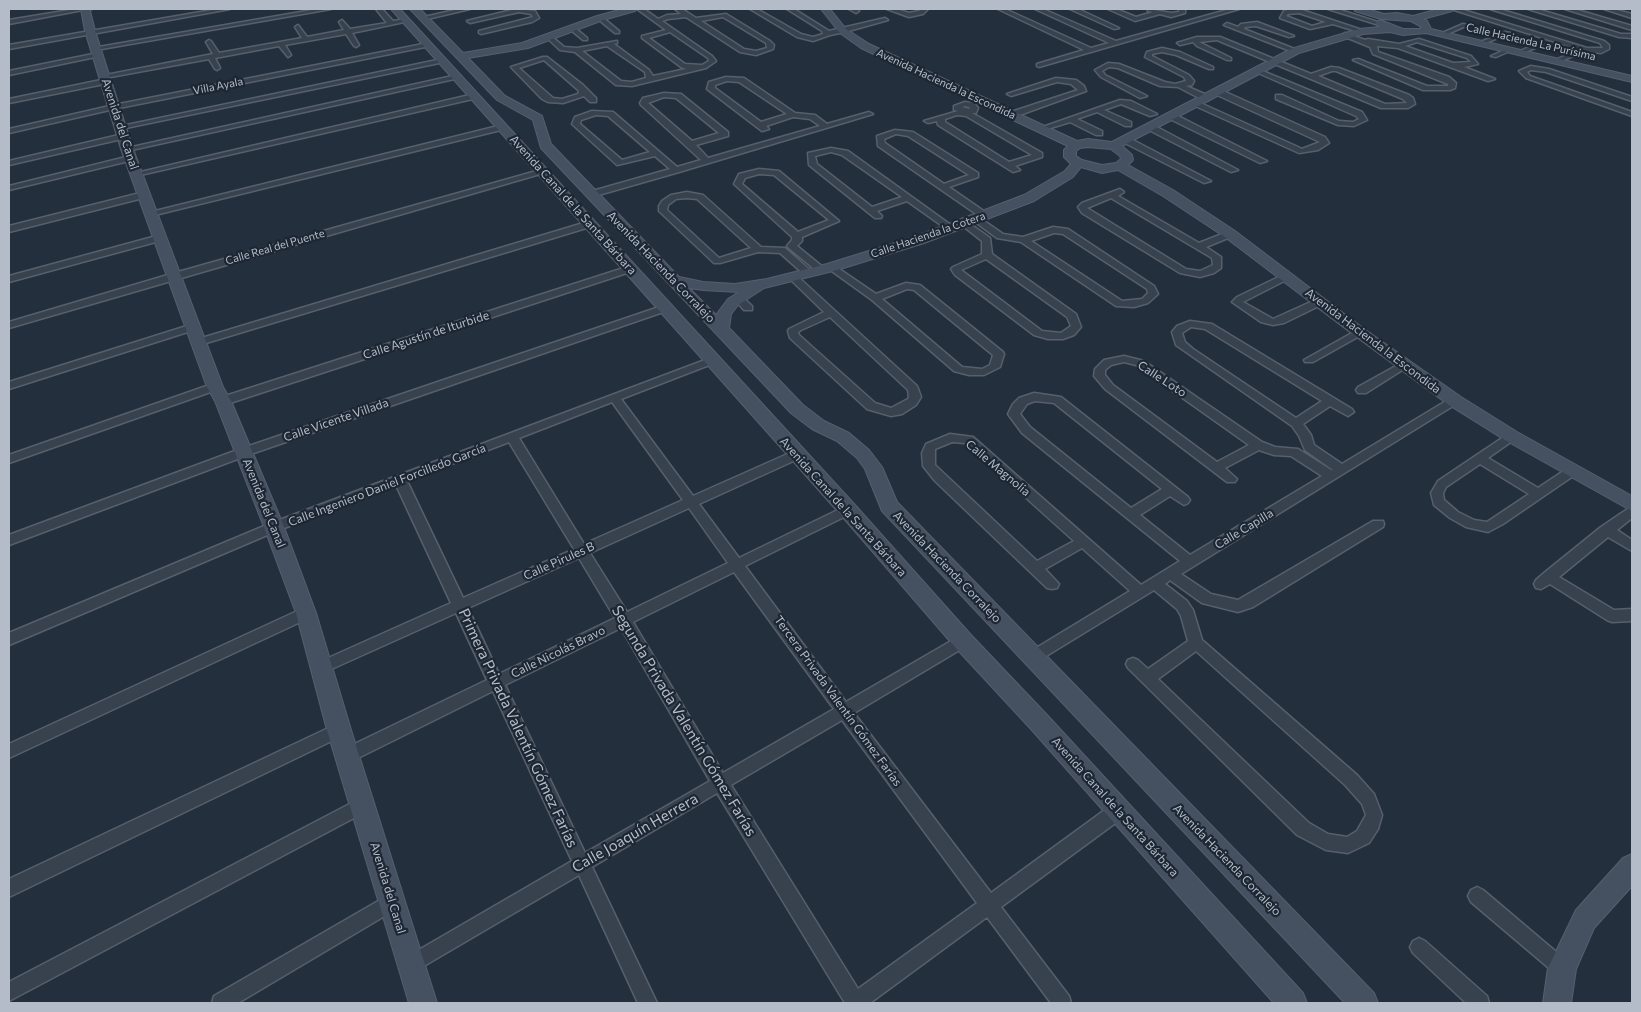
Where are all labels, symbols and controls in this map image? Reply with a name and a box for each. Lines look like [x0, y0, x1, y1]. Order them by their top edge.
street label: Calle Hacienda La Purísima [1465, 21, 1597, 63]
street label: Avenida Hacienda la Escondida [874, 46, 1018, 122]
street label: Villa Ayala [192, 75, 244, 97]
street label: Avenida del Canal [98, 77, 142, 171]
street label: Avenida Canal de la Santa Bárbara [507, 132, 639, 278]
street label: Avenida Hacienda Corralejo [604, 208, 718, 326]
street label: Calle Hacienda la Cotera [869, 209, 987, 261]
street label: Calle Real del Puente [224, 227, 326, 267]
street label: Avenida Hacienda la Escondida [1302, 285, 1444, 397]
street label: Calle Agustín de Iturbide [361, 308, 491, 362]
street label: Calle Loto [1135, 358, 1189, 400]
street label: Calle Vicente Villada [282, 395, 390, 445]
street label: Avenida Canal de la Santa Bárbara [777, 434, 909, 580]
street label: Calle Magnolia [963, 437, 1033, 499]
street label: Calle Ingeniero Daniel Forcilledo García [286, 441, 488, 529]
street label: Avenida del Canal [240, 456, 288, 550]
street label: Calle Capilla [1212, 506, 1276, 552]
street label: Avenida Hacienda Corralejo [890, 508, 1004, 626]
street label: Calle Pirules B [521, 539, 597, 583]
street label: Segunda Privada Valentín Gómez Farías [608, 602, 760, 840]
street label: Primera Privada Valentín Gómez Farías [454, 605, 582, 851]
street label: Tercera Privada Valentín Gómez Farías [771, 613, 905, 789]
street label: Calle Nicolás Bravo [508, 623, 608, 681]
street label: Avenida Canal de la Santa Bárbara [1049, 734, 1181, 880]
street label: Calle Joaquín Herrera [569, 790, 701, 876]
street label: Avenida Hacienda Corralejo [1170, 801, 1284, 919]
street label: Avenida del Canal [367, 841, 409, 935]

